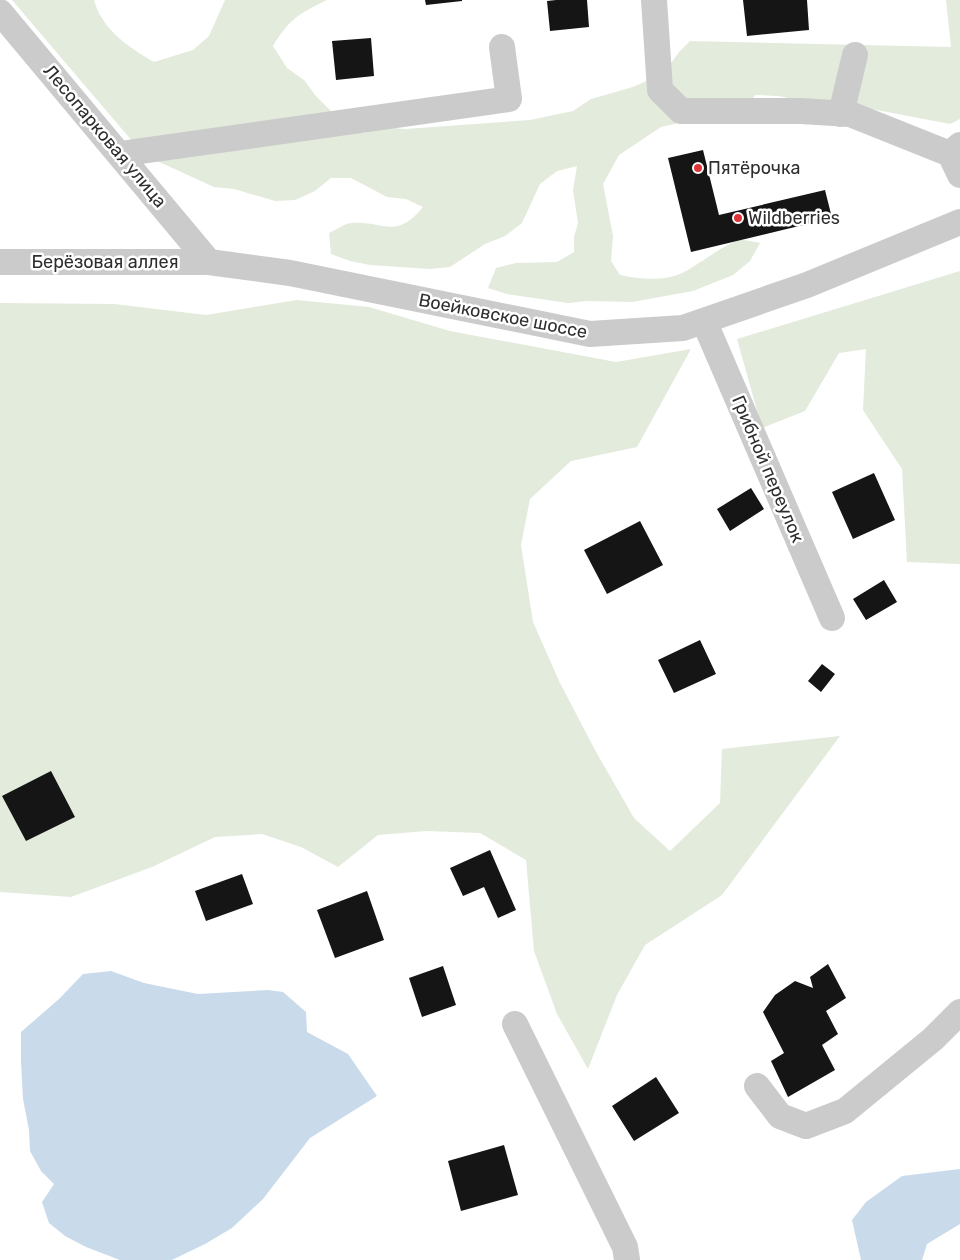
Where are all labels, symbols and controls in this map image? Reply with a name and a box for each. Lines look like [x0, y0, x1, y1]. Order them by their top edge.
street label: Лесопарковая улица [39, 60, 171, 212]
place label: Пятёрочка [708, 157, 801, 179]
marker: Пятёрочка [692, 162, 704, 174]
place label: Wildberries [748, 207, 840, 229]
marker: Wildberries [732, 212, 744, 224]
street label: Берёзовая аллея [32, 251, 178, 273]
street label: Воейковское шоссе [417, 289, 589, 343]
street label: Грибной переулок [727, 392, 809, 546]

